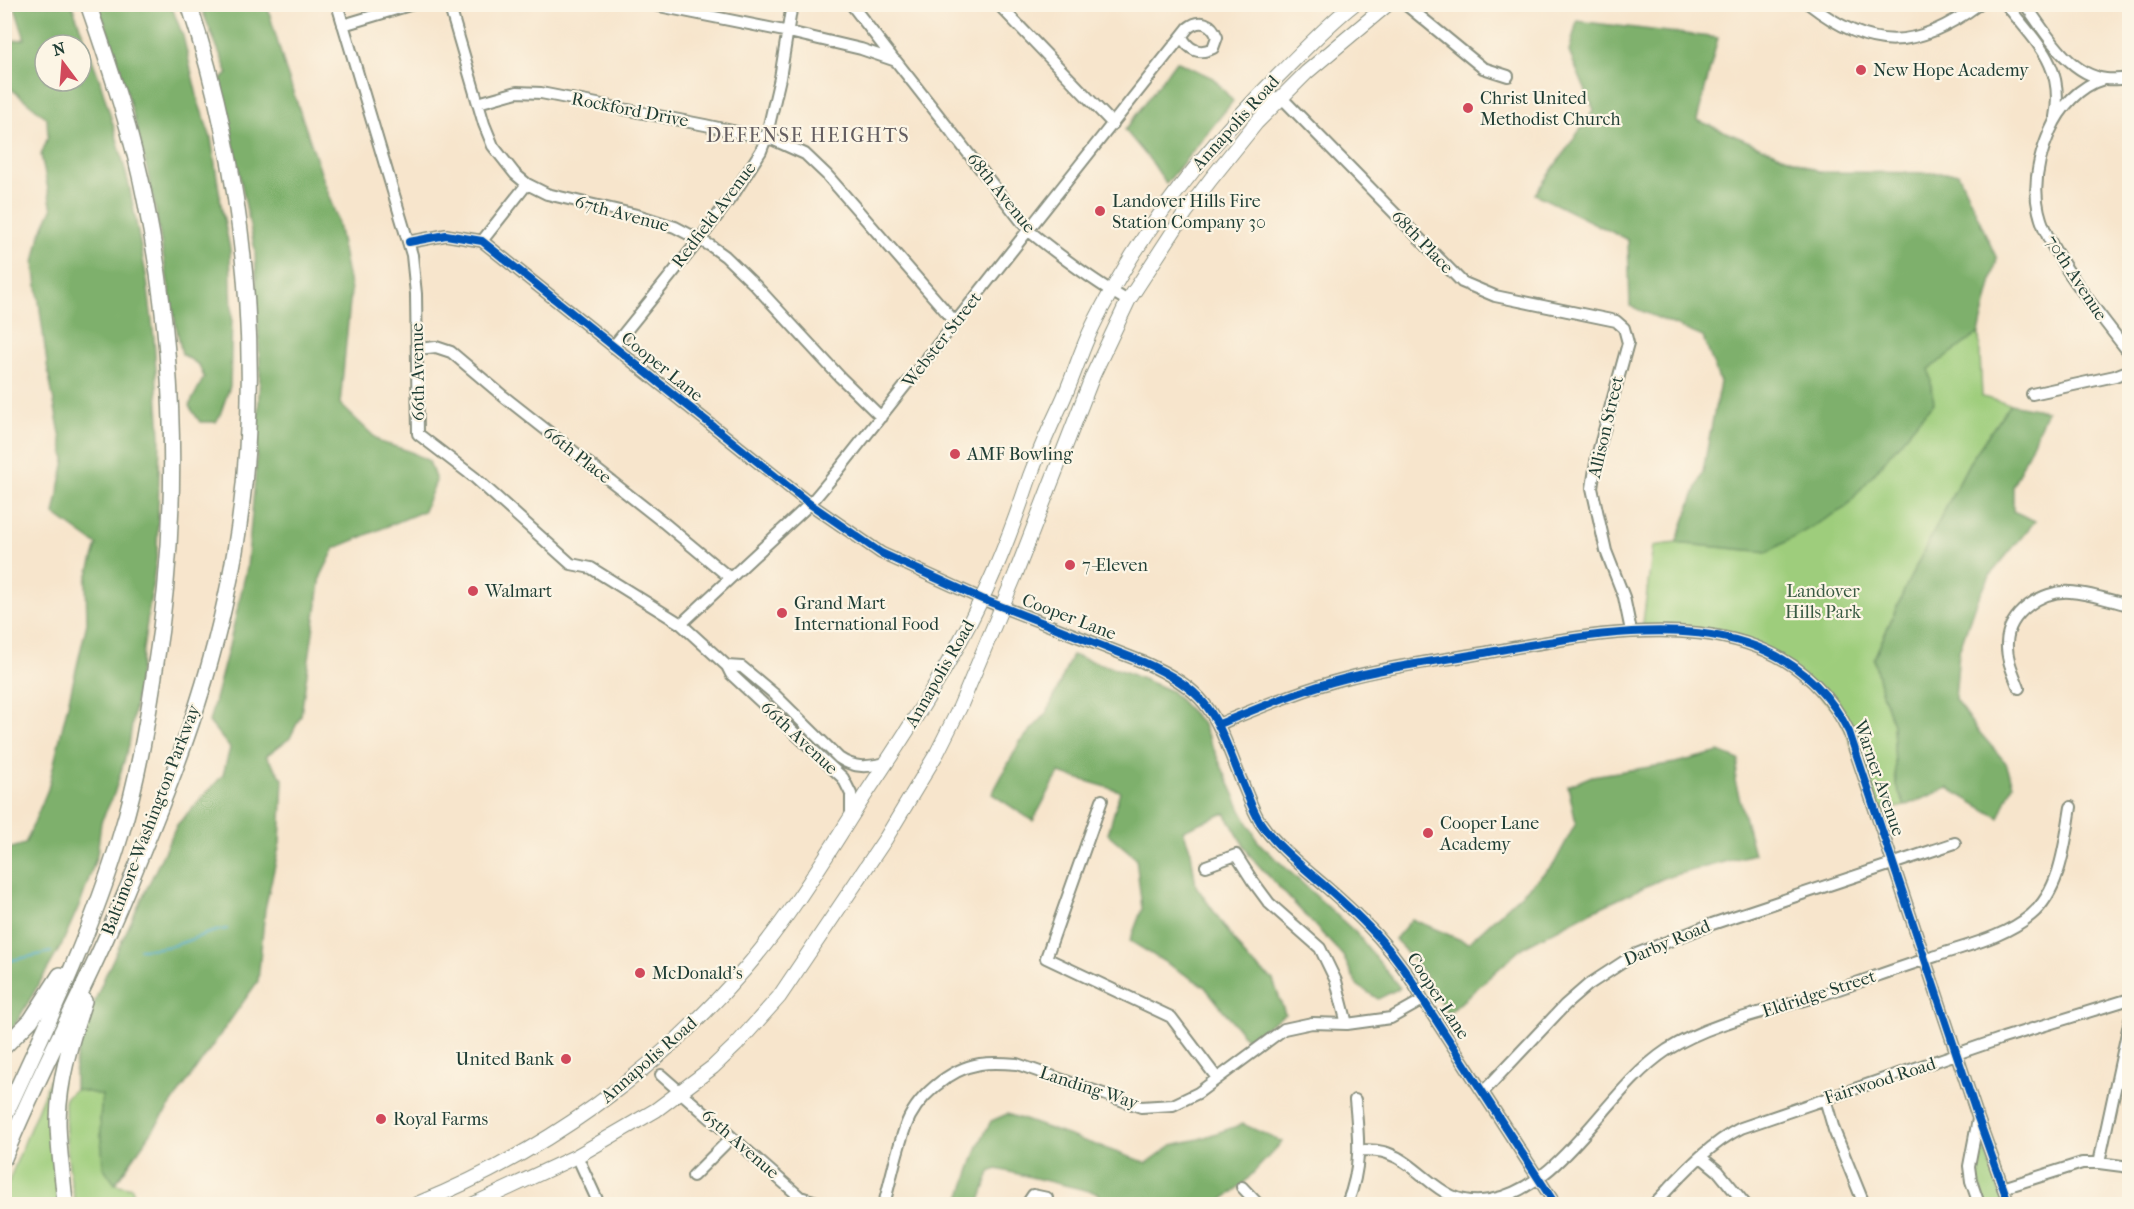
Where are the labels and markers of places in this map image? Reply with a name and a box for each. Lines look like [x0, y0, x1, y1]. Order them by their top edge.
place label: New Hope Academy [1873, 60, 2030, 81]
marker: New Hope Academy [1854, 63, 1868, 77]
place label: Christ United Methodist Church [1480, 88, 1621, 130]
marker: Christ United Methodist Church [1461, 101, 1475, 115]
place label: Landover Hills Fire Station Company 30 [1112, 191, 1266, 233]
marker: Landover Hills Fire Station Company 30 [1093, 204, 1107, 218]
place label: AMF Bowling [966, 444, 1073, 465]
marker: AMF Bowling [948, 447, 962, 461]
place label: 7-Eleven [1082, 555, 1148, 576]
marker: 7-Eleven [1063, 558, 1077, 572]
place label: Walmart [484, 581, 553, 602]
marker: Walmart [466, 584, 480, 598]
place label: Grand Mart International Food [794, 593, 939, 635]
marker: Grand Mart International Food [775, 606, 789, 620]
place label: Cooper Lane Academy [1439, 813, 1539, 855]
marker: Cooper Lane Academy [1421, 826, 1435, 840]
place label: McDonald's [652, 963, 743, 984]
marker: McDonald's [633, 966, 647, 980]
place label: United Bank [456, 1049, 555, 1070]
marker: United Bank [559, 1052, 573, 1066]
place label: Royal Farms [393, 1109, 488, 1130]
marker: Royal Farms [374, 1112, 388, 1126]

